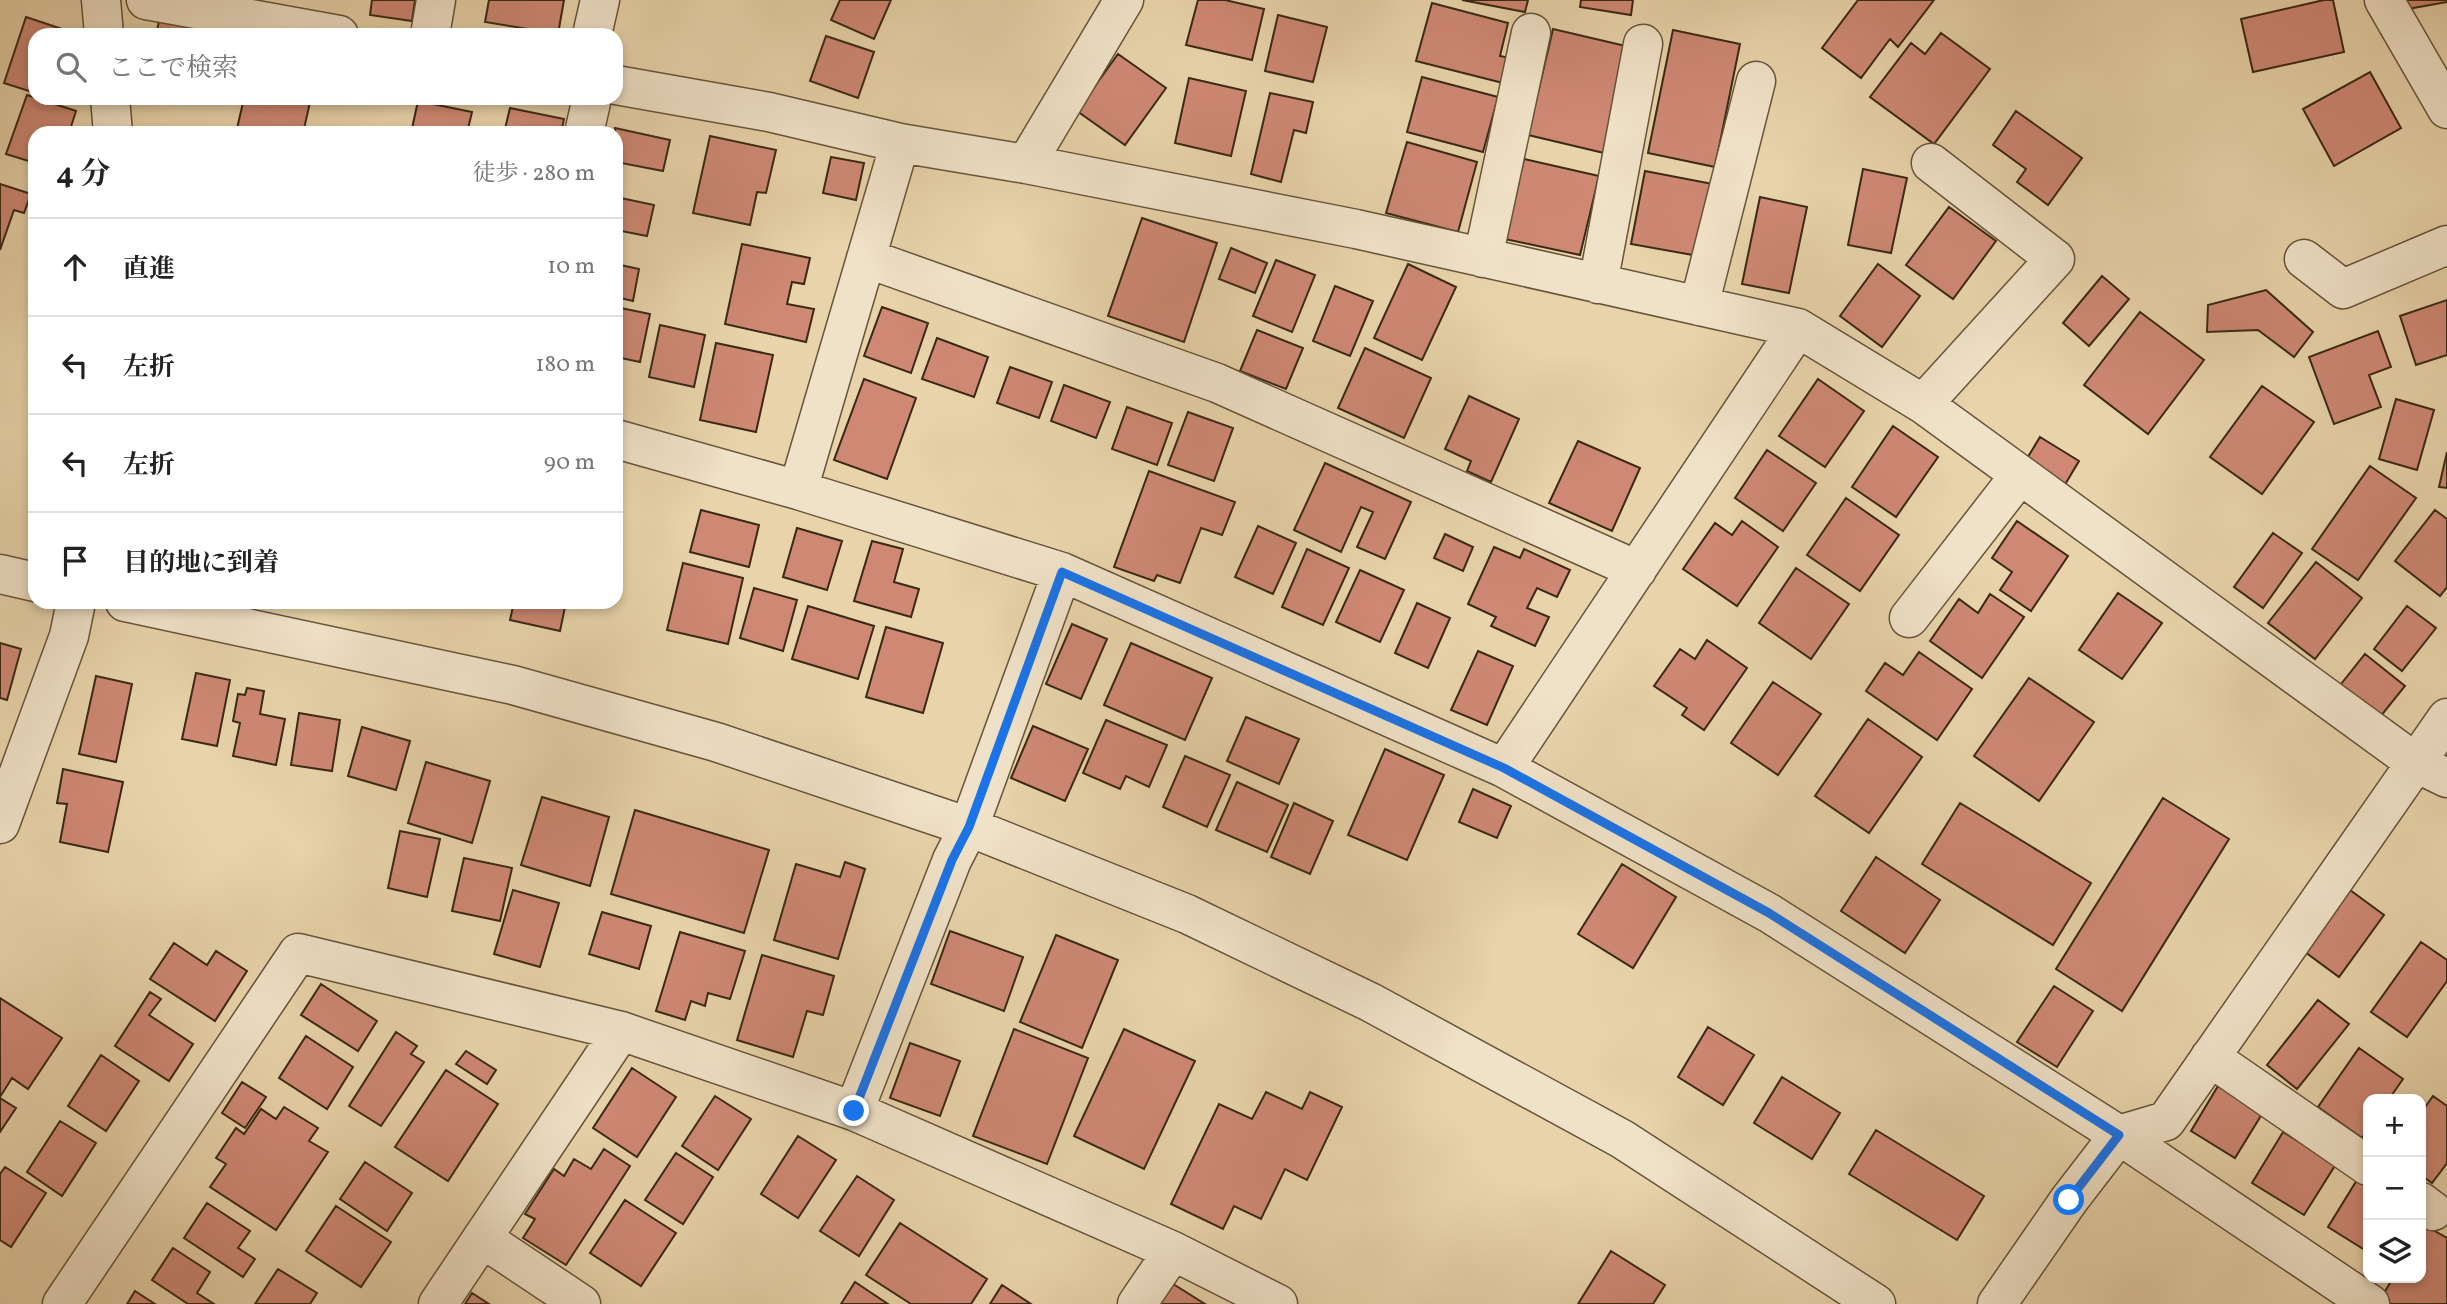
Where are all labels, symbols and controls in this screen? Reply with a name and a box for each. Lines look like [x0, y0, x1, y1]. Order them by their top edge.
search box [28, 28, 623, 105]
icon: search [52, 48, 90, 86]
text: ここで検索 [108, 51, 238, 87]
text: 4 分 [56, 154, 110, 196]
text: 徒歩 · 280 m [472, 158, 595, 190]
icon: ahead [56, 248, 94, 286]
text: 10 m [547, 251, 595, 283]
text: 直進 [123, 252, 175, 288]
icon: left [56, 346, 94, 384]
text: 180 m [536, 349, 595, 381]
text: 左折 [123, 350, 175, 386]
icon: left [56, 444, 94, 482]
text: 90 m [544, 447, 595, 479]
text: 左折 [123, 448, 175, 484]
icon: arrive [56, 542, 94, 580]
text: 目的地に到着 [123, 546, 279, 582]
map controls [2363, 1094, 2426, 1283]
button: + [2363, 1094, 2426, 1157]
route end [838, 1095, 869, 1126]
button: − [2363, 1157, 2426, 1220]
route start [2053, 1184, 2084, 1215]
button: layers [2363, 1220, 2426, 1283]

